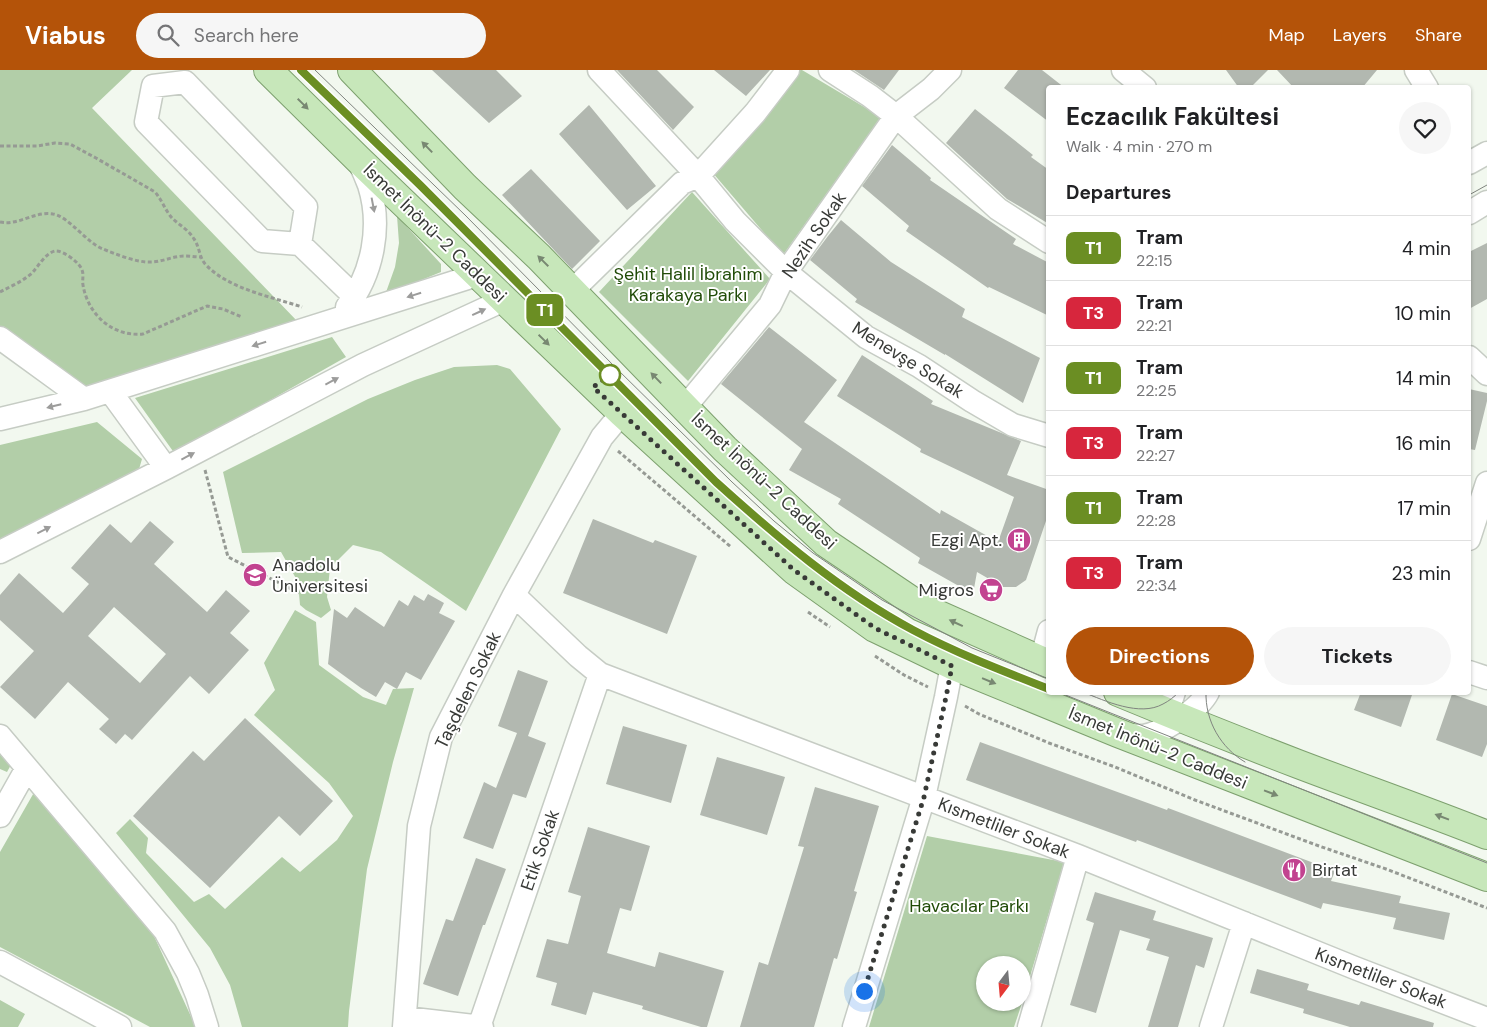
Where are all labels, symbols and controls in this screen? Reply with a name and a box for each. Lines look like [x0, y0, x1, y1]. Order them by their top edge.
search box [136, 13, 486, 58]
text: Viabus [25, 20, 106, 51]
icon: search [154, 21, 182, 49]
text: Search here [194, 23, 299, 48]
text: Map [1269, 23, 1305, 47]
text: Layers [1333, 23, 1387, 47]
text: Share [1415, 23, 1462, 47]
one-way arrow [297, 98, 309, 110]
text: Eczacılık Fakültesi [1066, 101, 1279, 132]
button: heart [1399, 102, 1451, 154]
text: Walk · 4 min · 270 m [1066, 136, 1212, 157]
one-way arrow [421, 142, 433, 154]
street label: İsmet İnönü-2 Caddesi [358, 158, 512, 308]
text: Departures [1066, 180, 1171, 205]
street label: Nezih Sokak [776, 187, 852, 283]
one-way arrow [369, 198, 377, 214]
text: Tram [1136, 225, 1183, 250]
text: T1 [1085, 236, 1102, 260]
text: 4 min [1402, 236, 1451, 261]
text: 22:15 [1136, 250, 1172, 271]
one-way arrow [537, 255, 549, 267]
park label: Şehit Halil İbrahim Karakaya Parkı [613, 262, 763, 307]
text: Tram [1136, 290, 1183, 315]
one-way arrow [407, 292, 422, 299]
line badge: T1 [522, 294, 568, 326]
text: T1 [536, 298, 554, 322]
text: T3 [1083, 301, 1104, 325]
text: 10 min [1395, 301, 1451, 326]
one-way arrow [472, 307, 486, 315]
text: 22:21 [1136, 315, 1172, 336]
street label: Menevşe Sokak [848, 316, 968, 404]
one-way arrow [538, 334, 550, 346]
one-way arrow [252, 341, 267, 348]
text: Tram [1136, 355, 1183, 380]
unlabelled marker [599, 364, 621, 386]
text: T1 [1085, 366, 1102, 390]
text: 14 min [1396, 366, 1451, 391]
one-way arrow [650, 372, 662, 384]
one-way arrow [325, 377, 340, 385]
text: 22:25 [1136, 380, 1177, 401]
one-way arrow [46, 402, 61, 410]
street label: İsmet İnönü-2 Caddesi [686, 407, 842, 555]
text: Tram [1136, 420, 1183, 445]
text: T3 [1083, 431, 1104, 455]
text: 16 min [1396, 431, 1451, 456]
text: 22:27 [1136, 445, 1175, 466]
one-way arrow [181, 452, 196, 460]
text: Tram [1136, 485, 1183, 510]
text: T1 [1085, 496, 1102, 520]
text: 17 min [1397, 496, 1451, 521]
text: 22:28 [1136, 510, 1176, 531]
one-way arrow [36, 526, 51, 534]
building icon: Ezgi Apt. [1006, 527, 1032, 553]
place label: Ezgi Apt. [931, 528, 1002, 552]
text: Tram [1136, 550, 1183, 575]
place label: Anadolu Üniversitesi [272, 553, 368, 598]
text: T3 [1083, 561, 1104, 585]
text: 23 min [1391, 561, 1451, 586]
school or university icon: Anadolu Üniversitesi [242, 562, 268, 588]
text: 22:34 [1136, 575, 1177, 596]
supermarket icon: Migros [978, 577, 1004, 603]
place label: Migros [918, 578, 974, 602]
one-way arrow [949, 619, 963, 627]
street label: Taşdelen Sokak [429, 627, 507, 753]
button: Directions [1066, 627, 1254, 685]
button: Tickets [1264, 627, 1451, 685]
one-way arrow [982, 678, 997, 685]
street label: İsmet İnönü-2 Caddesi [1065, 701, 1251, 795]
one-way arrow [1263, 789, 1278, 797]
street label: Kısmetliler Sokak [935, 792, 1073, 864]
street label: Etik Sokak [515, 806, 565, 894]
one-way arrow [1434, 813, 1449, 820]
restaurant icon: Birtat [1281, 857, 1307, 883]
place label: Birtat [1312, 858, 1358, 882]
park label: Havacılar Parkı [909, 894, 1029, 918]
street label: Kısmetliler Sokak [1312, 942, 1450, 1014]
north arrow [976, 956, 1031, 1011]
map controls [976, 956, 1031, 1011]
your location [852, 979, 877, 1004]

